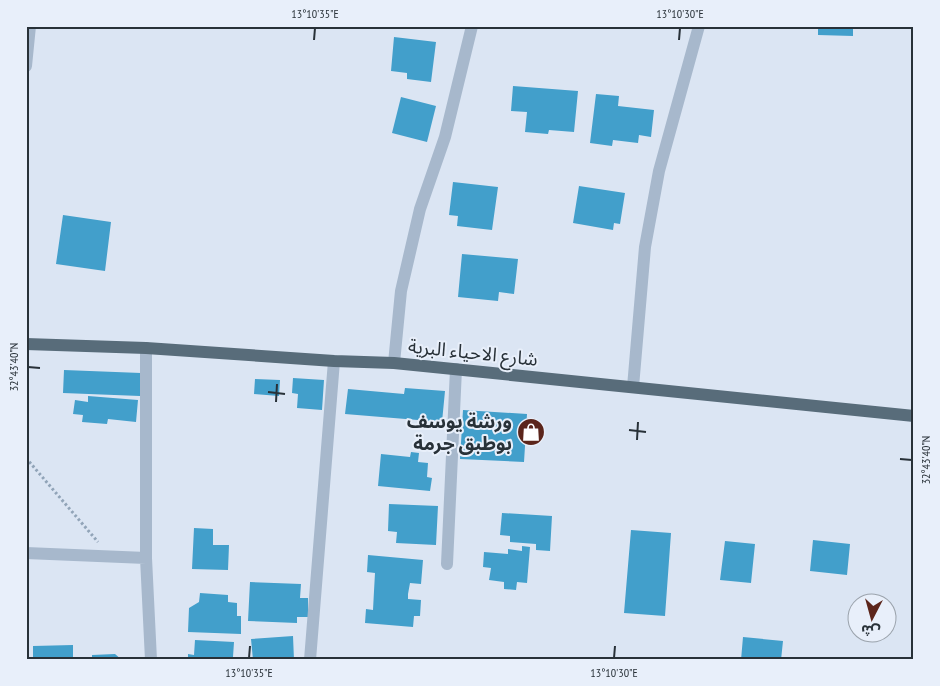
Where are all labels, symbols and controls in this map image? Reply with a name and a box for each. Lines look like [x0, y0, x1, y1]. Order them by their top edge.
text: 13°10'35"E [291, 6, 339, 21]
text: 13°10'30"E [656, 6, 704, 21]
street label: شارع الاحياء البرية [407, 333, 539, 373]
text: 32°43'40"N [6, 343, 21, 391]
place label: ورشة يوسف بوطبق جرمة [407, 409, 512, 455]
shop icon: ورشة يوسف بوطبق جرمة [516, 417, 546, 447]
text: 32°43'40"N [918, 436, 933, 484]
north arrow [848, 594, 898, 644]
text: ش [860, 621, 881, 641]
text: 13°10'35"E [225, 665, 273, 680]
text: 13°10'30"E [590, 665, 638, 680]

